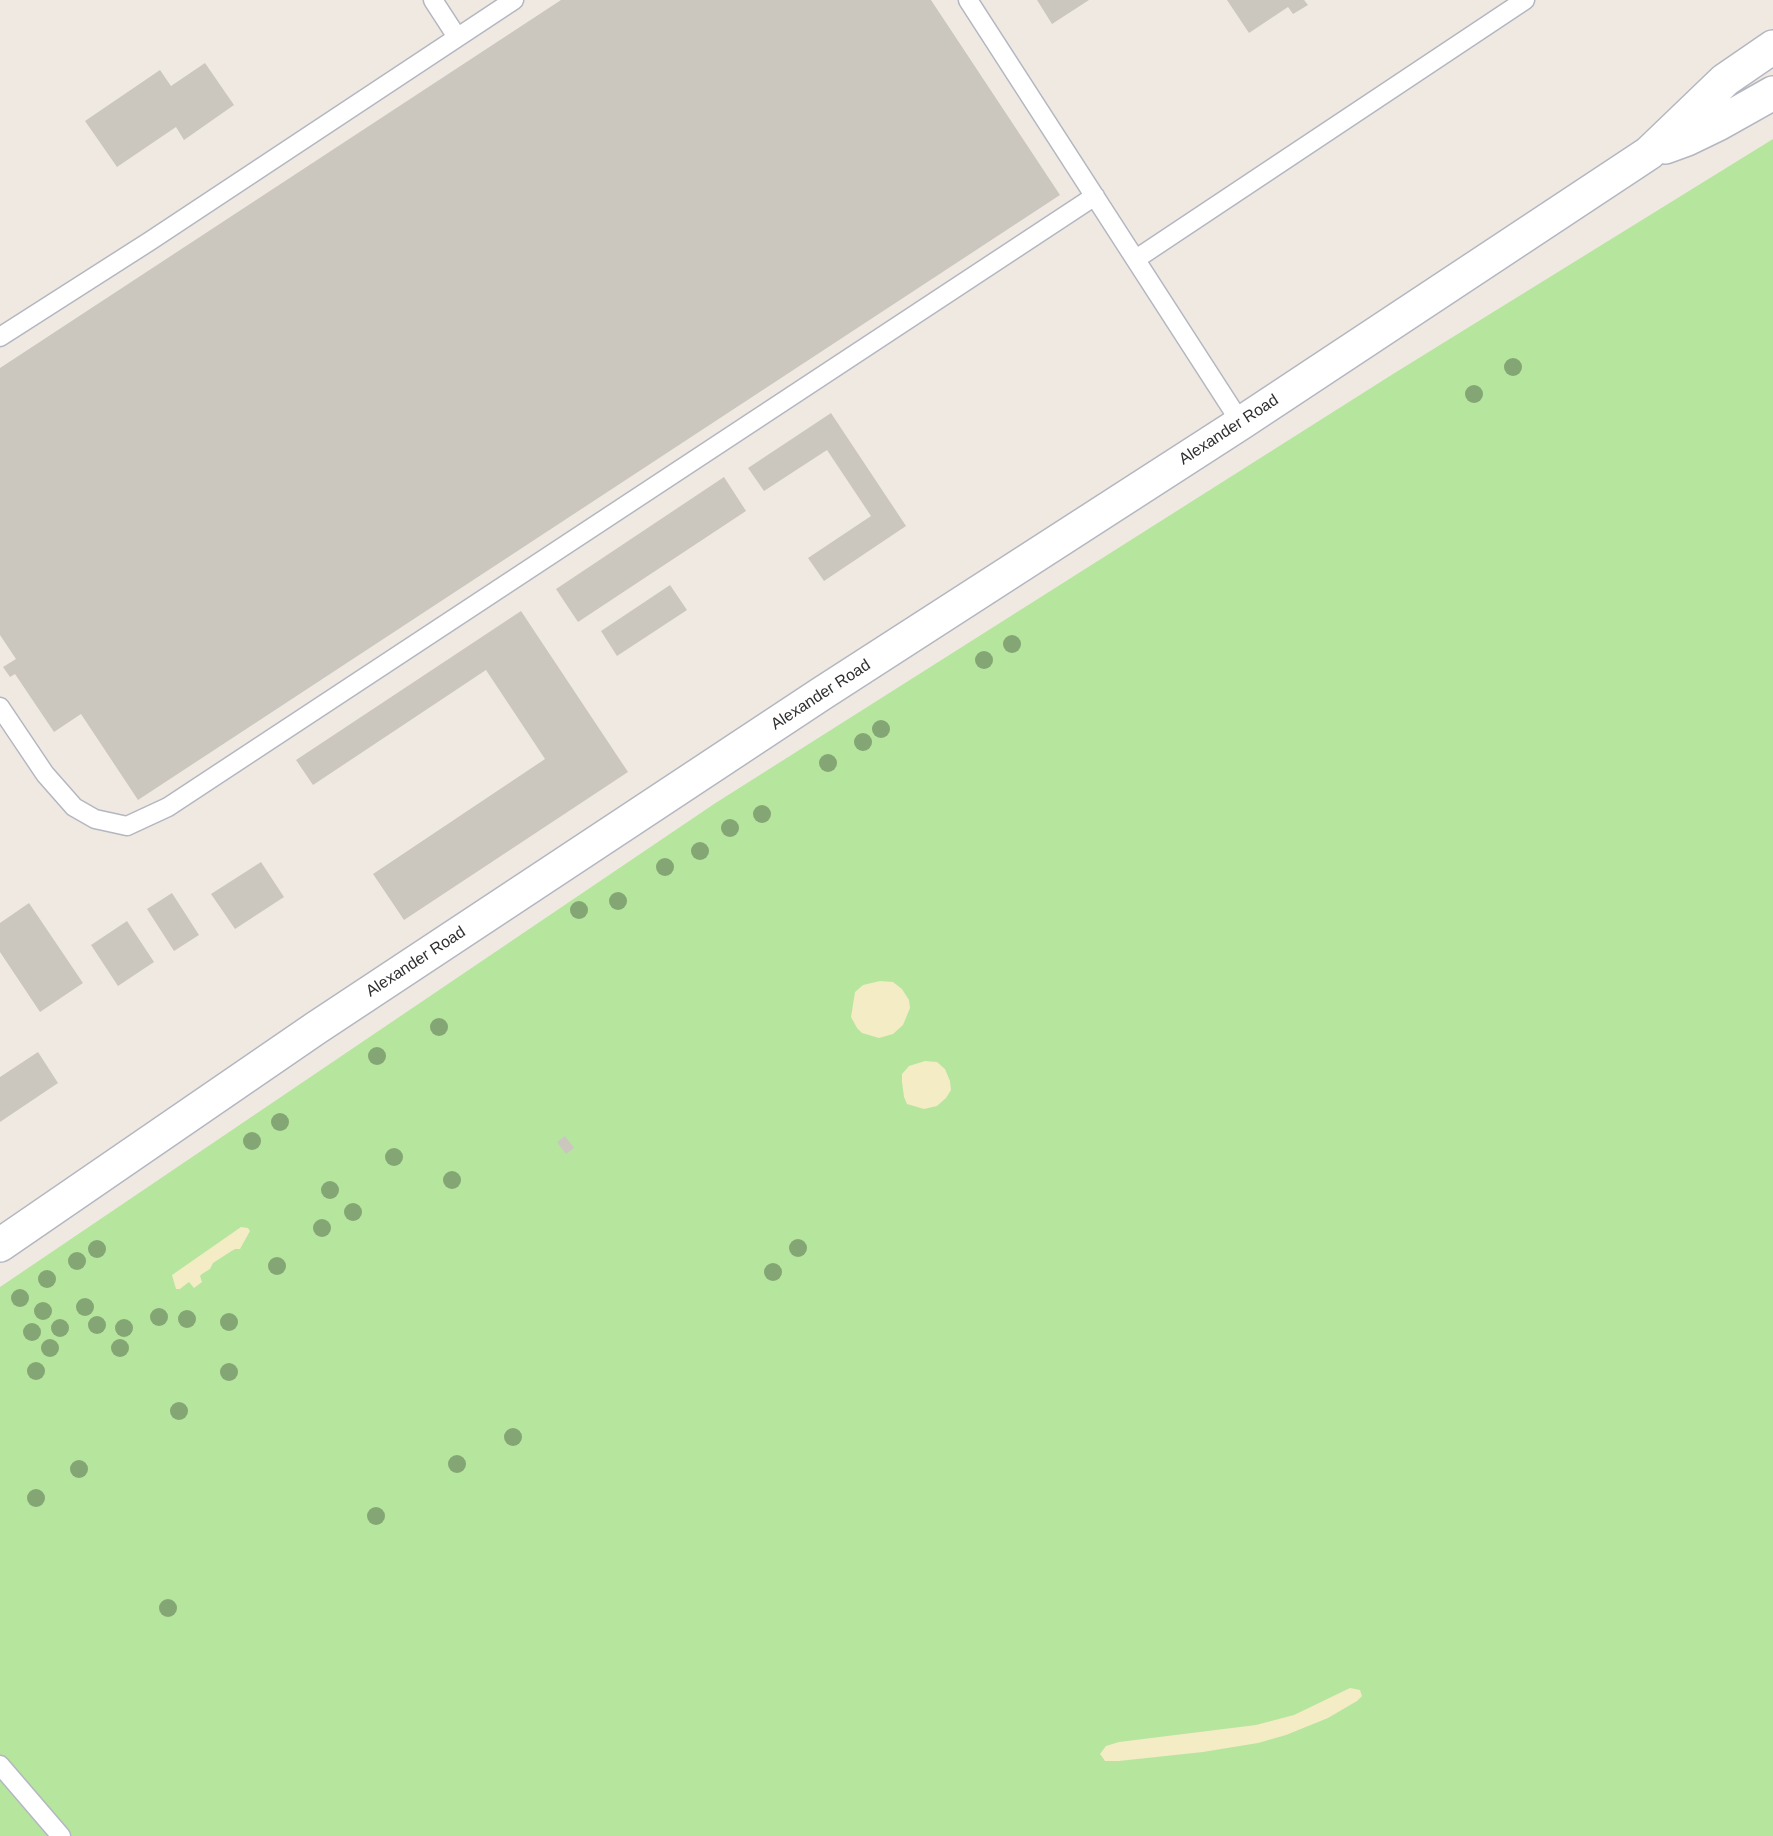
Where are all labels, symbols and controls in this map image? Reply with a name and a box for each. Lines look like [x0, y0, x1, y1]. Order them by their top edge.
street label: Alexander Road [1176, 391, 1282, 469]
street label: Alexander Road [768, 656, 874, 734]
street label: Alexander Road [363, 923, 469, 1001]

